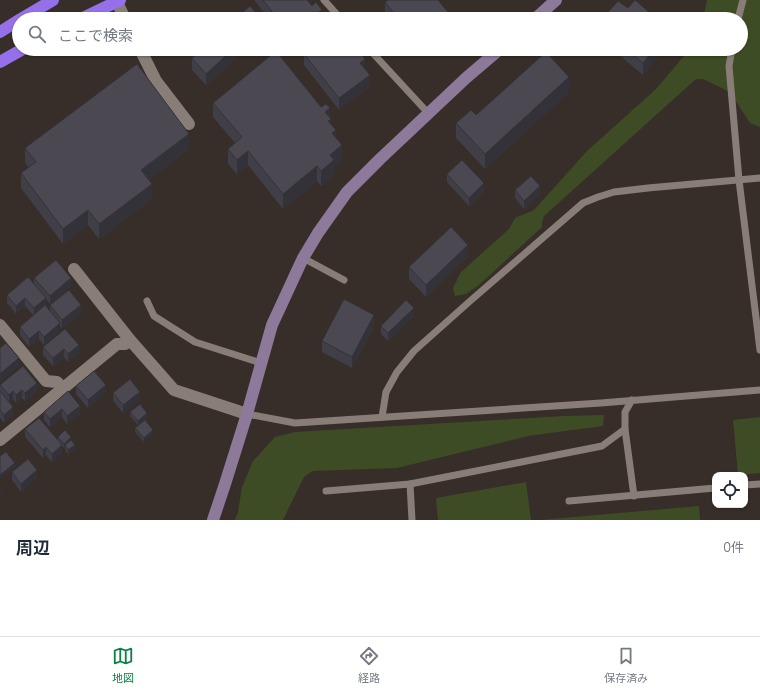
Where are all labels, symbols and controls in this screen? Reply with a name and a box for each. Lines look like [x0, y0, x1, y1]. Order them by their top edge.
search box [12, 12, 748, 56]
icon: search [26, 23, 48, 45]
text: ここで検索 [58, 26, 133, 45]
map controls [712, 472, 748, 508]
button: locate [712, 472, 748, 508]
text: 周辺 [16, 537, 50, 558]
text: 0件 [723, 539, 744, 555]
tab: 地図 [112, 645, 134, 685]
tab: 経路 [358, 645, 380, 685]
tab: 保存済み [604, 645, 648, 685]

